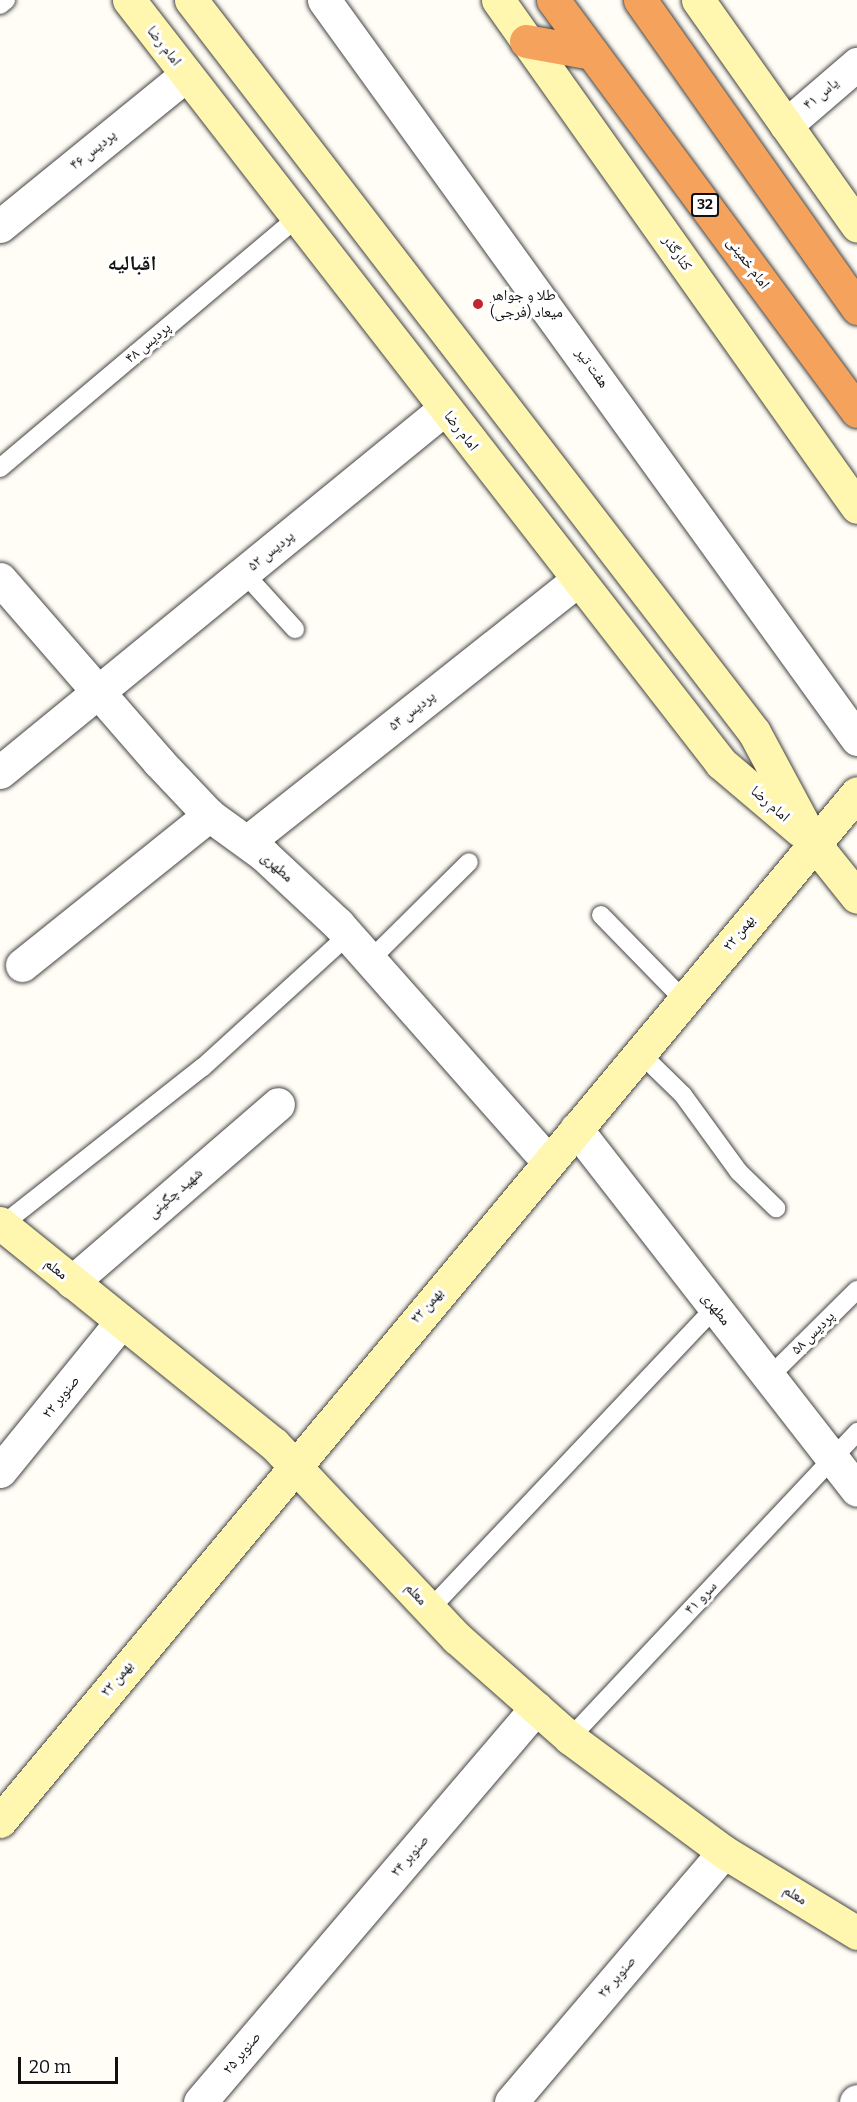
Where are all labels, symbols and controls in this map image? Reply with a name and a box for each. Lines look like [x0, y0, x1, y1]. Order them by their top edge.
street label: امام رضا [143, 22, 185, 70]
street label: یاس ۴۱ [800, 74, 842, 114]
street label: پردیس ۴۶ [66, 126, 120, 174]
road number: 32 [690, 194, 720, 216]
street label: کنارگذر [658, 232, 696, 274]
street label: امام خمینی [723, 233, 773, 293]
district label: اقبالیه [107, 250, 157, 276]
place label: طلا و جواهر میعاد (فرجی) [490, 286, 563, 321]
marker: طلا و جواهر میعاد (فرجی) [471, 297, 485, 311]
street label: پردیس ۴۸ [121, 319, 175, 367]
street label: هفت تیر [571, 344, 613, 392]
street label: امام رضا [440, 407, 482, 455]
street label: پردیس ۵۲ [244, 527, 298, 575]
street label: پردیس ۵۴ [385, 687, 439, 735]
street label: امام رضا [747, 782, 793, 826]
street label: مطهری [257, 848, 297, 886]
street label: ۲۲ بهمن [719, 911, 759, 955]
street label: شهید چگینی [144, 1164, 206, 1222]
street label: معلم [41, 1254, 71, 1284]
street label: ۲۲ بهمن [407, 1284, 447, 1328]
street label: مطهری [697, 1289, 735, 1329]
street label: پردیس ۵۸ [787, 1307, 839, 1359]
street label: صنوبر ۲۲ [38, 1372, 84, 1422]
street label: سرو ۴۱ [681, 1577, 721, 1619]
street label: معلم [401, 1579, 431, 1609]
street label: ۲۲ بهمن [97, 1657, 137, 1701]
street label: صنوبر ۲۴ [387, 1831, 433, 1881]
street label: معلم [780, 1881, 810, 1909]
street label: صنوبر ۲۶ [594, 1952, 640, 2002]
street label: صنوبر ۲۵ [219, 2028, 265, 2078]
scale bar [21, 2045, 122, 2083]
text: 20 m [29, 2056, 71, 2078]

